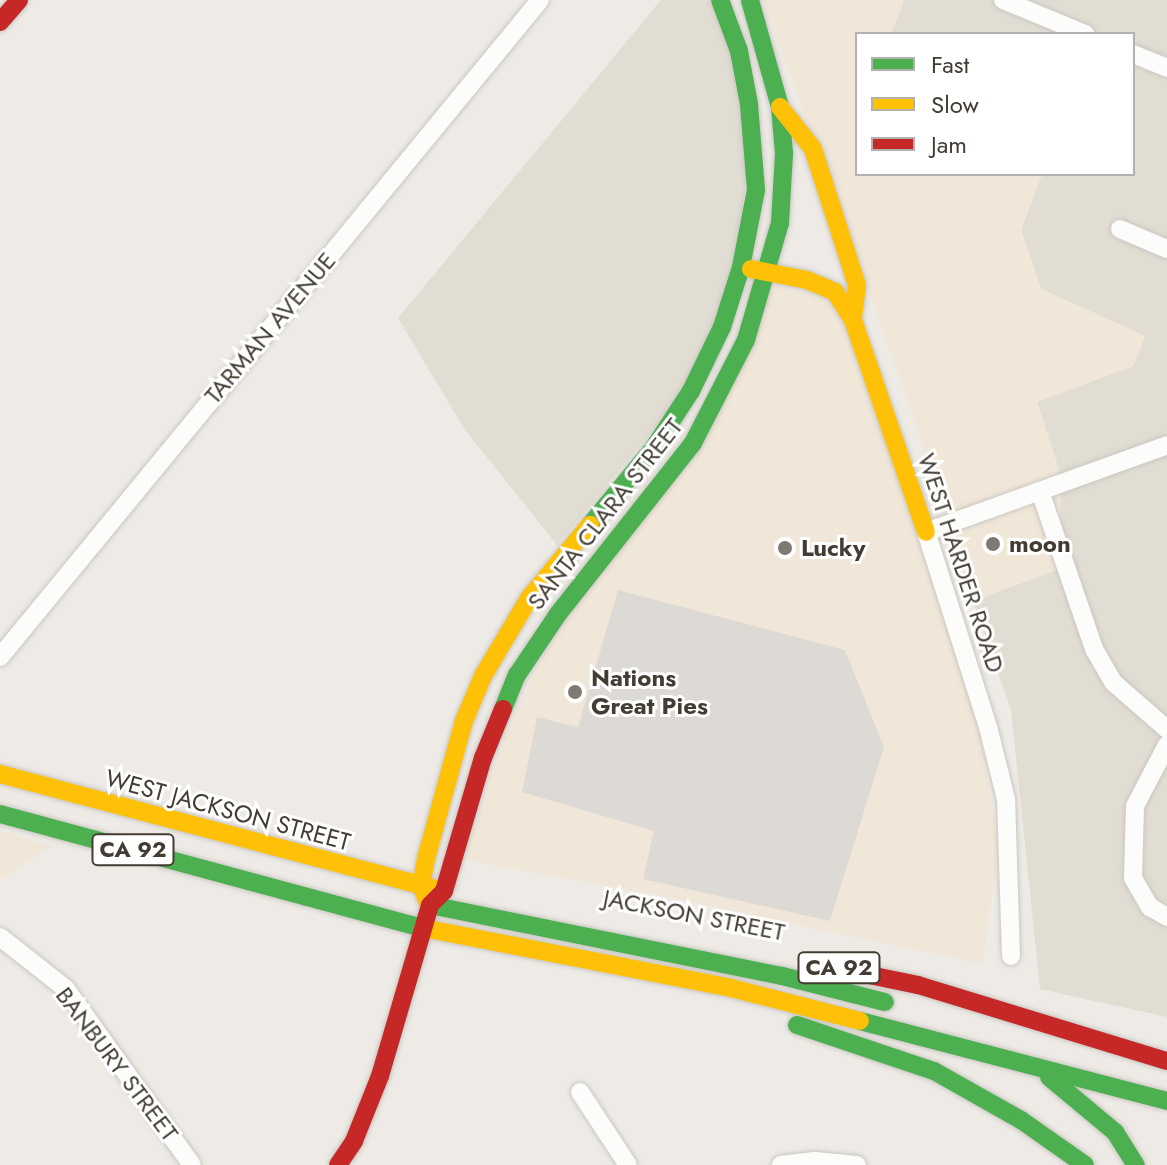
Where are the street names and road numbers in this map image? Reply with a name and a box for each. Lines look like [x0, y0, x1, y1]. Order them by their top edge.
street label: TARMAN AVENUE [198, 247, 342, 409]
street label: SANTA CLARA STREET [521, 413, 689, 615]
street label: WEST HARDER ROAD [912, 450, 1010, 676]
street label: WEST JACKSON STREET [102, 763, 354, 857]
road number: CA 92 [91, 832, 175, 868]
street label: JACKSON STREET [601, 883, 787, 947]
road number: CA 92 [797, 950, 881, 986]
street label: BANBURY STREET [50, 981, 184, 1147]

